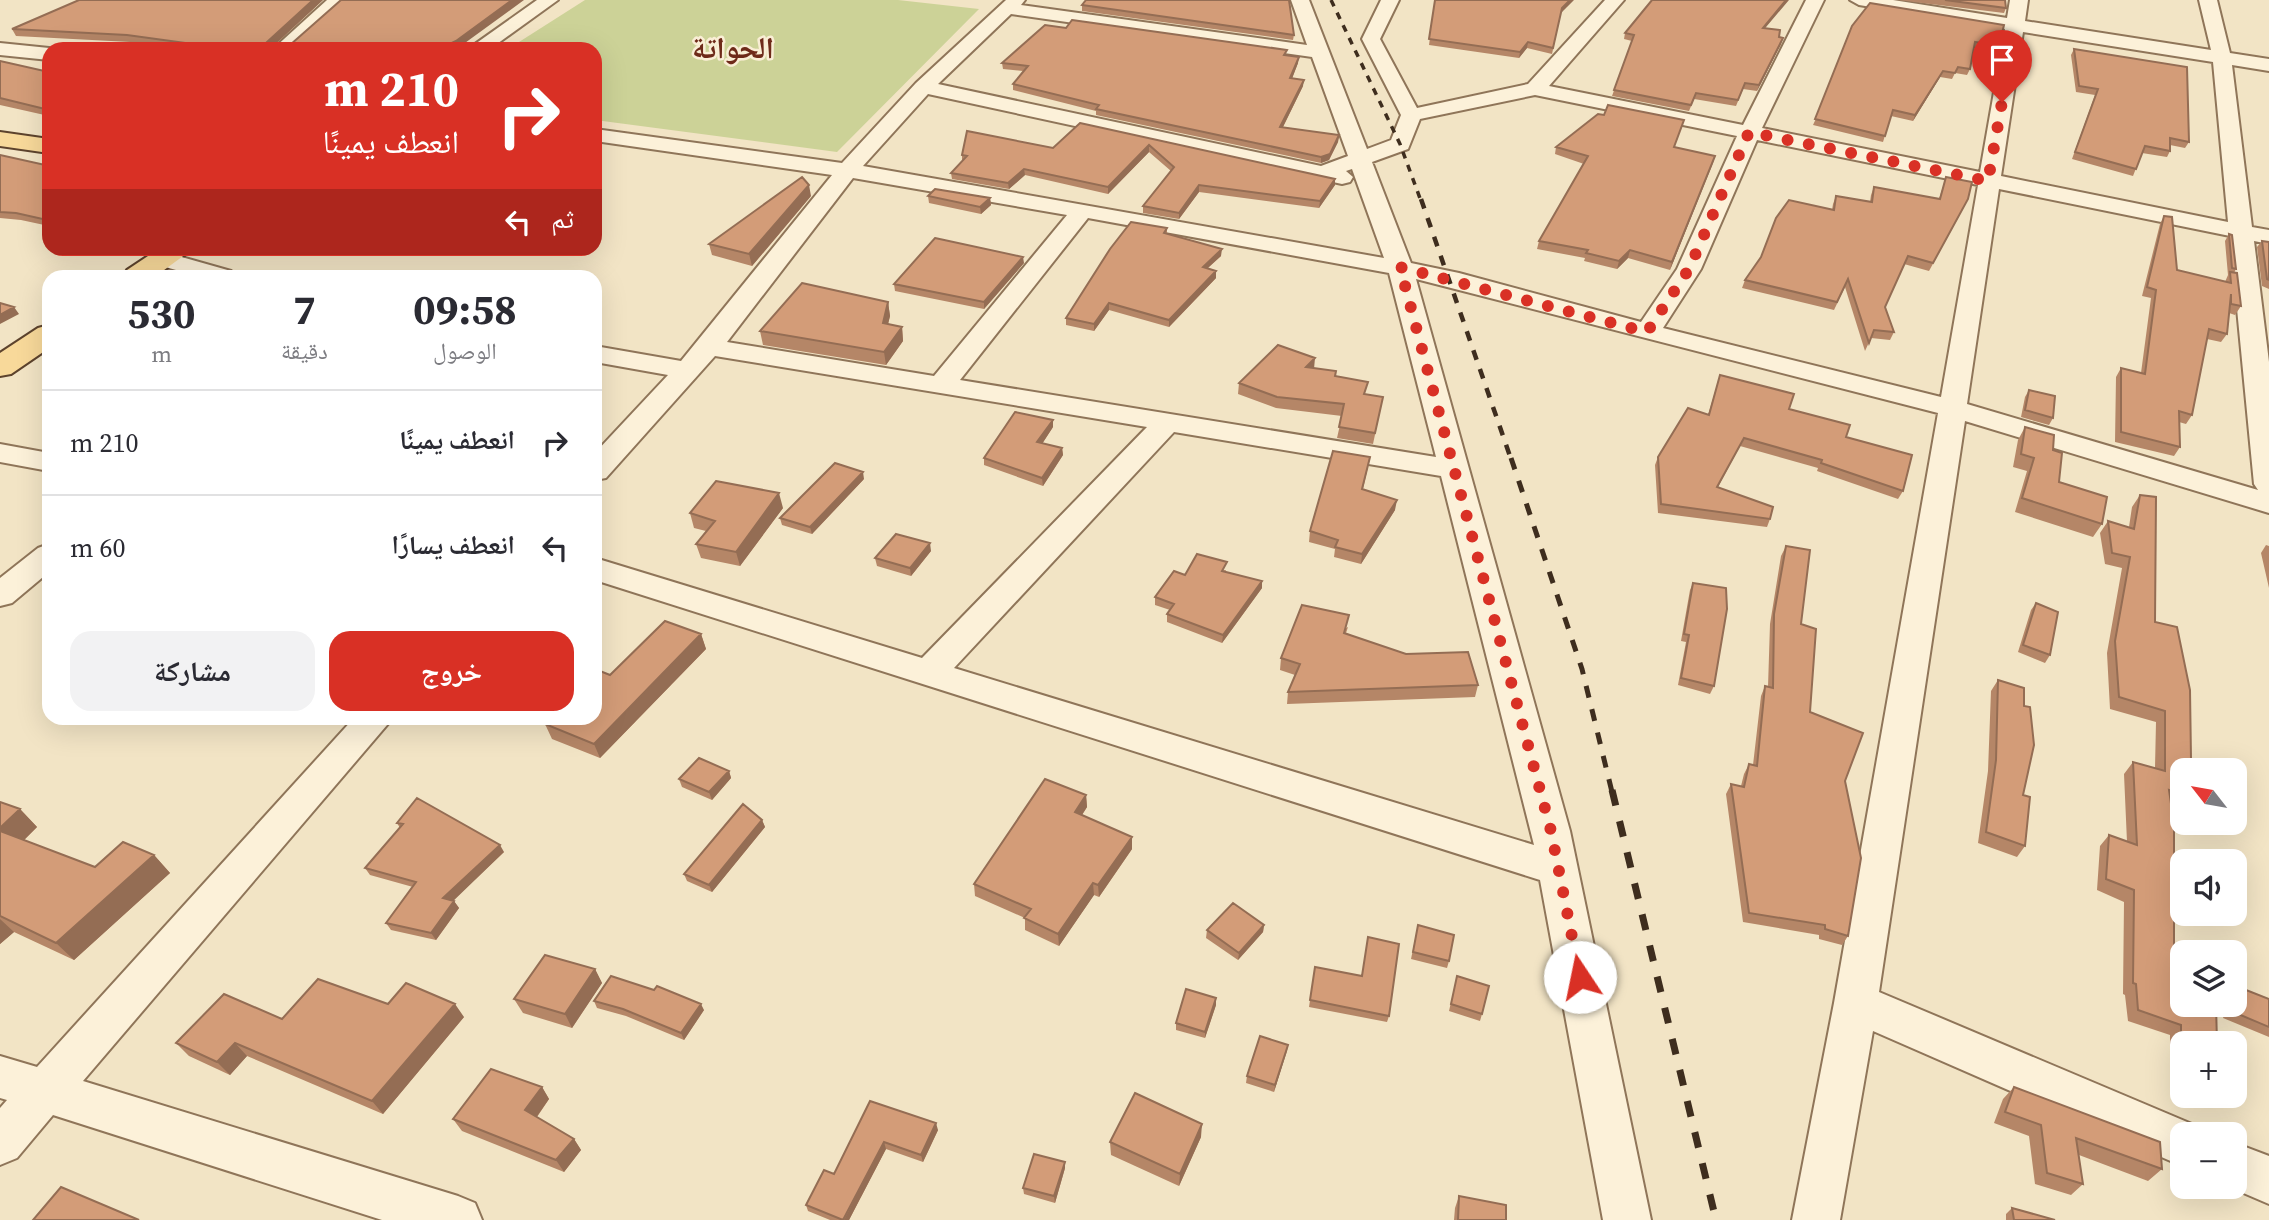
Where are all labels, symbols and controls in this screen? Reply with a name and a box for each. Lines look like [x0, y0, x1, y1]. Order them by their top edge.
district label: الحواتة [692, 27, 774, 68]
pin [1972, 30, 2032, 102]
icon: arrive [1983, 41, 2021, 79]
text: 210 m [324, 55, 459, 122]
icon: right [483, 70, 574, 161]
text: انعطف يمينًا [322, 120, 459, 164]
text: ثم [551, 201, 574, 237]
icon: left [499, 203, 537, 241]
text: 7 [293, 280, 316, 338]
text: 09:58 [413, 280, 517, 338]
text: 530 [127, 284, 196, 342]
text: دقيقة [281, 335, 328, 367]
text: الوصول [433, 335, 497, 367]
text: m [151, 338, 172, 370]
text: انعطف يمينًا [399, 422, 515, 458]
icon: right [536, 424, 574, 462]
text: 210 m [70, 425, 139, 461]
text: انعطف يسارًا [392, 527, 515, 563]
icon: left [536, 529, 574, 567]
text: 60 m [70, 530, 126, 566]
button: مشاركة [70, 631, 315, 711]
button: خروج [329, 631, 574, 711]
north arrow [2170, 758, 2247, 835]
map controls [2170, 758, 2247, 1199]
button: sound [2170, 849, 2247, 926]
position arrow [1543, 940, 1617, 1014]
button: layers [2170, 940, 2247, 1017]
button: + [2170, 1031, 2247, 1108]
button: − [2170, 1122, 2247, 1199]

